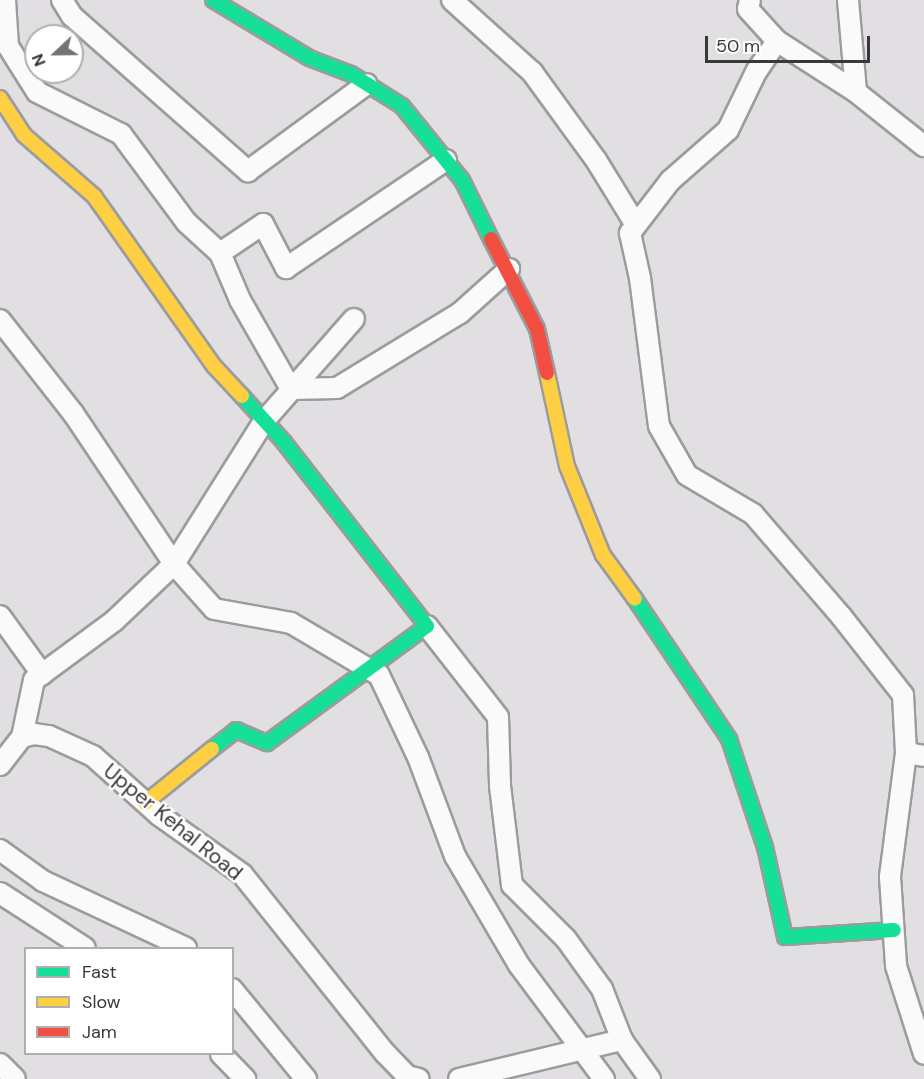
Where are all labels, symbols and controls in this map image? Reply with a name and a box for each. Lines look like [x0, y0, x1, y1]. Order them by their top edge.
north arrow [24, 24, 84, 84]
scale bar [708, 24, 873, 62]
text: 50 m [716, 34, 760, 58]
text: N [27, 51, 51, 70]
street label: Upper Kehal Road [98, 758, 248, 886]
legend [24, 947, 234, 1055]
text: Fast [82, 960, 117, 984]
text: Slow [82, 990, 121, 1014]
text: Jam [82, 1020, 117, 1044]

